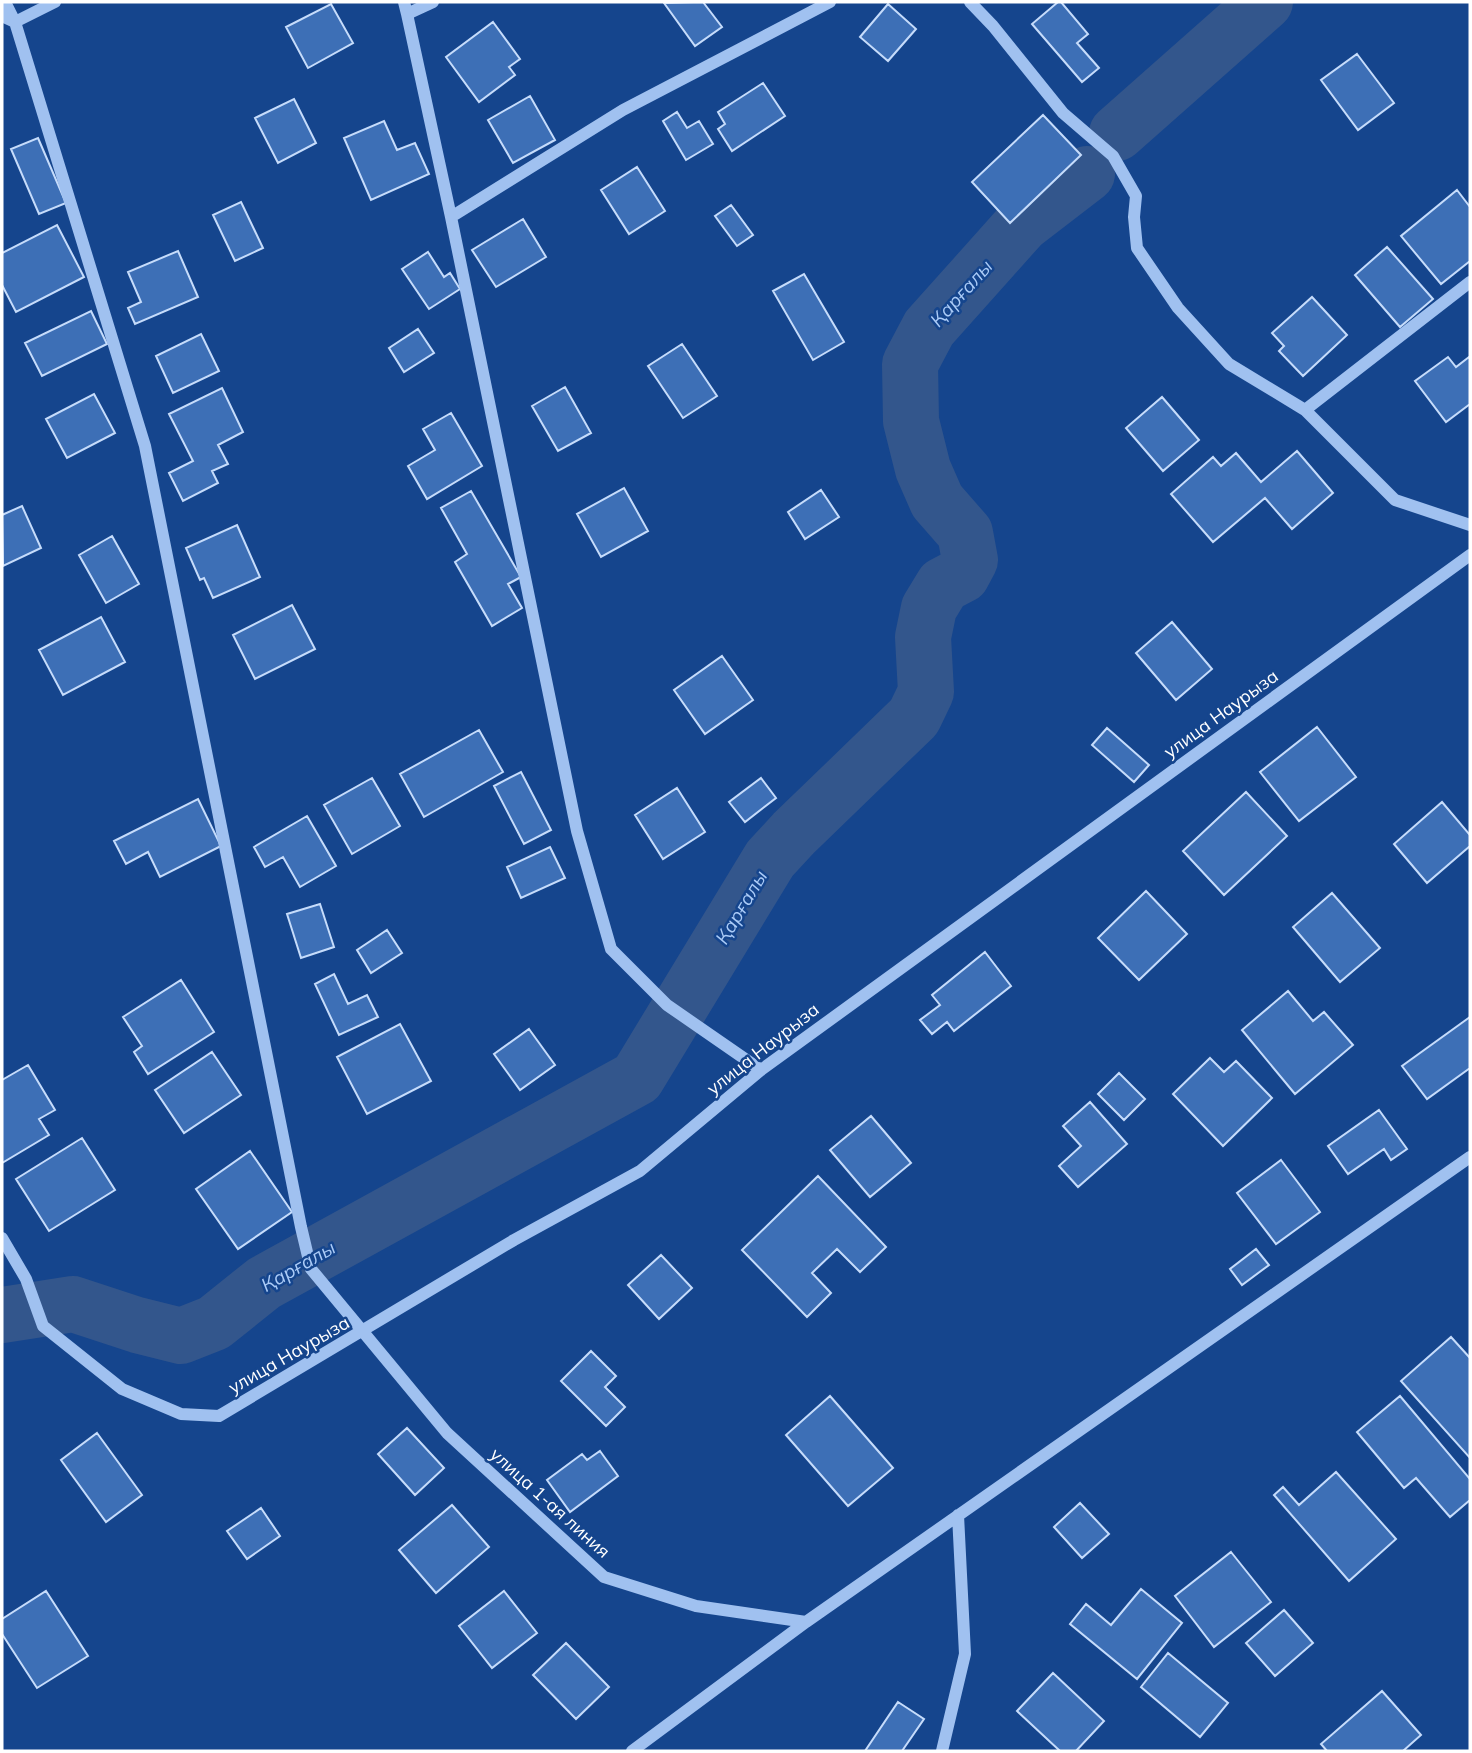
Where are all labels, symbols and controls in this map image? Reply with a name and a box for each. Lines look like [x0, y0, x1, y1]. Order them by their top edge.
water label: Қарғалы [925, 255, 997, 331]
street label: улица Наурыза [1159, 664, 1283, 763]
water label: Қарғалы [710, 866, 772, 948]
street label: улица Наурыза [702, 998, 823, 1100]
water label: Қарғалы [257, 1235, 339, 1297]
street label: улица Наурыза [224, 1311, 353, 1399]
street label: улица 1-ая линия [485, 1443, 615, 1563]

